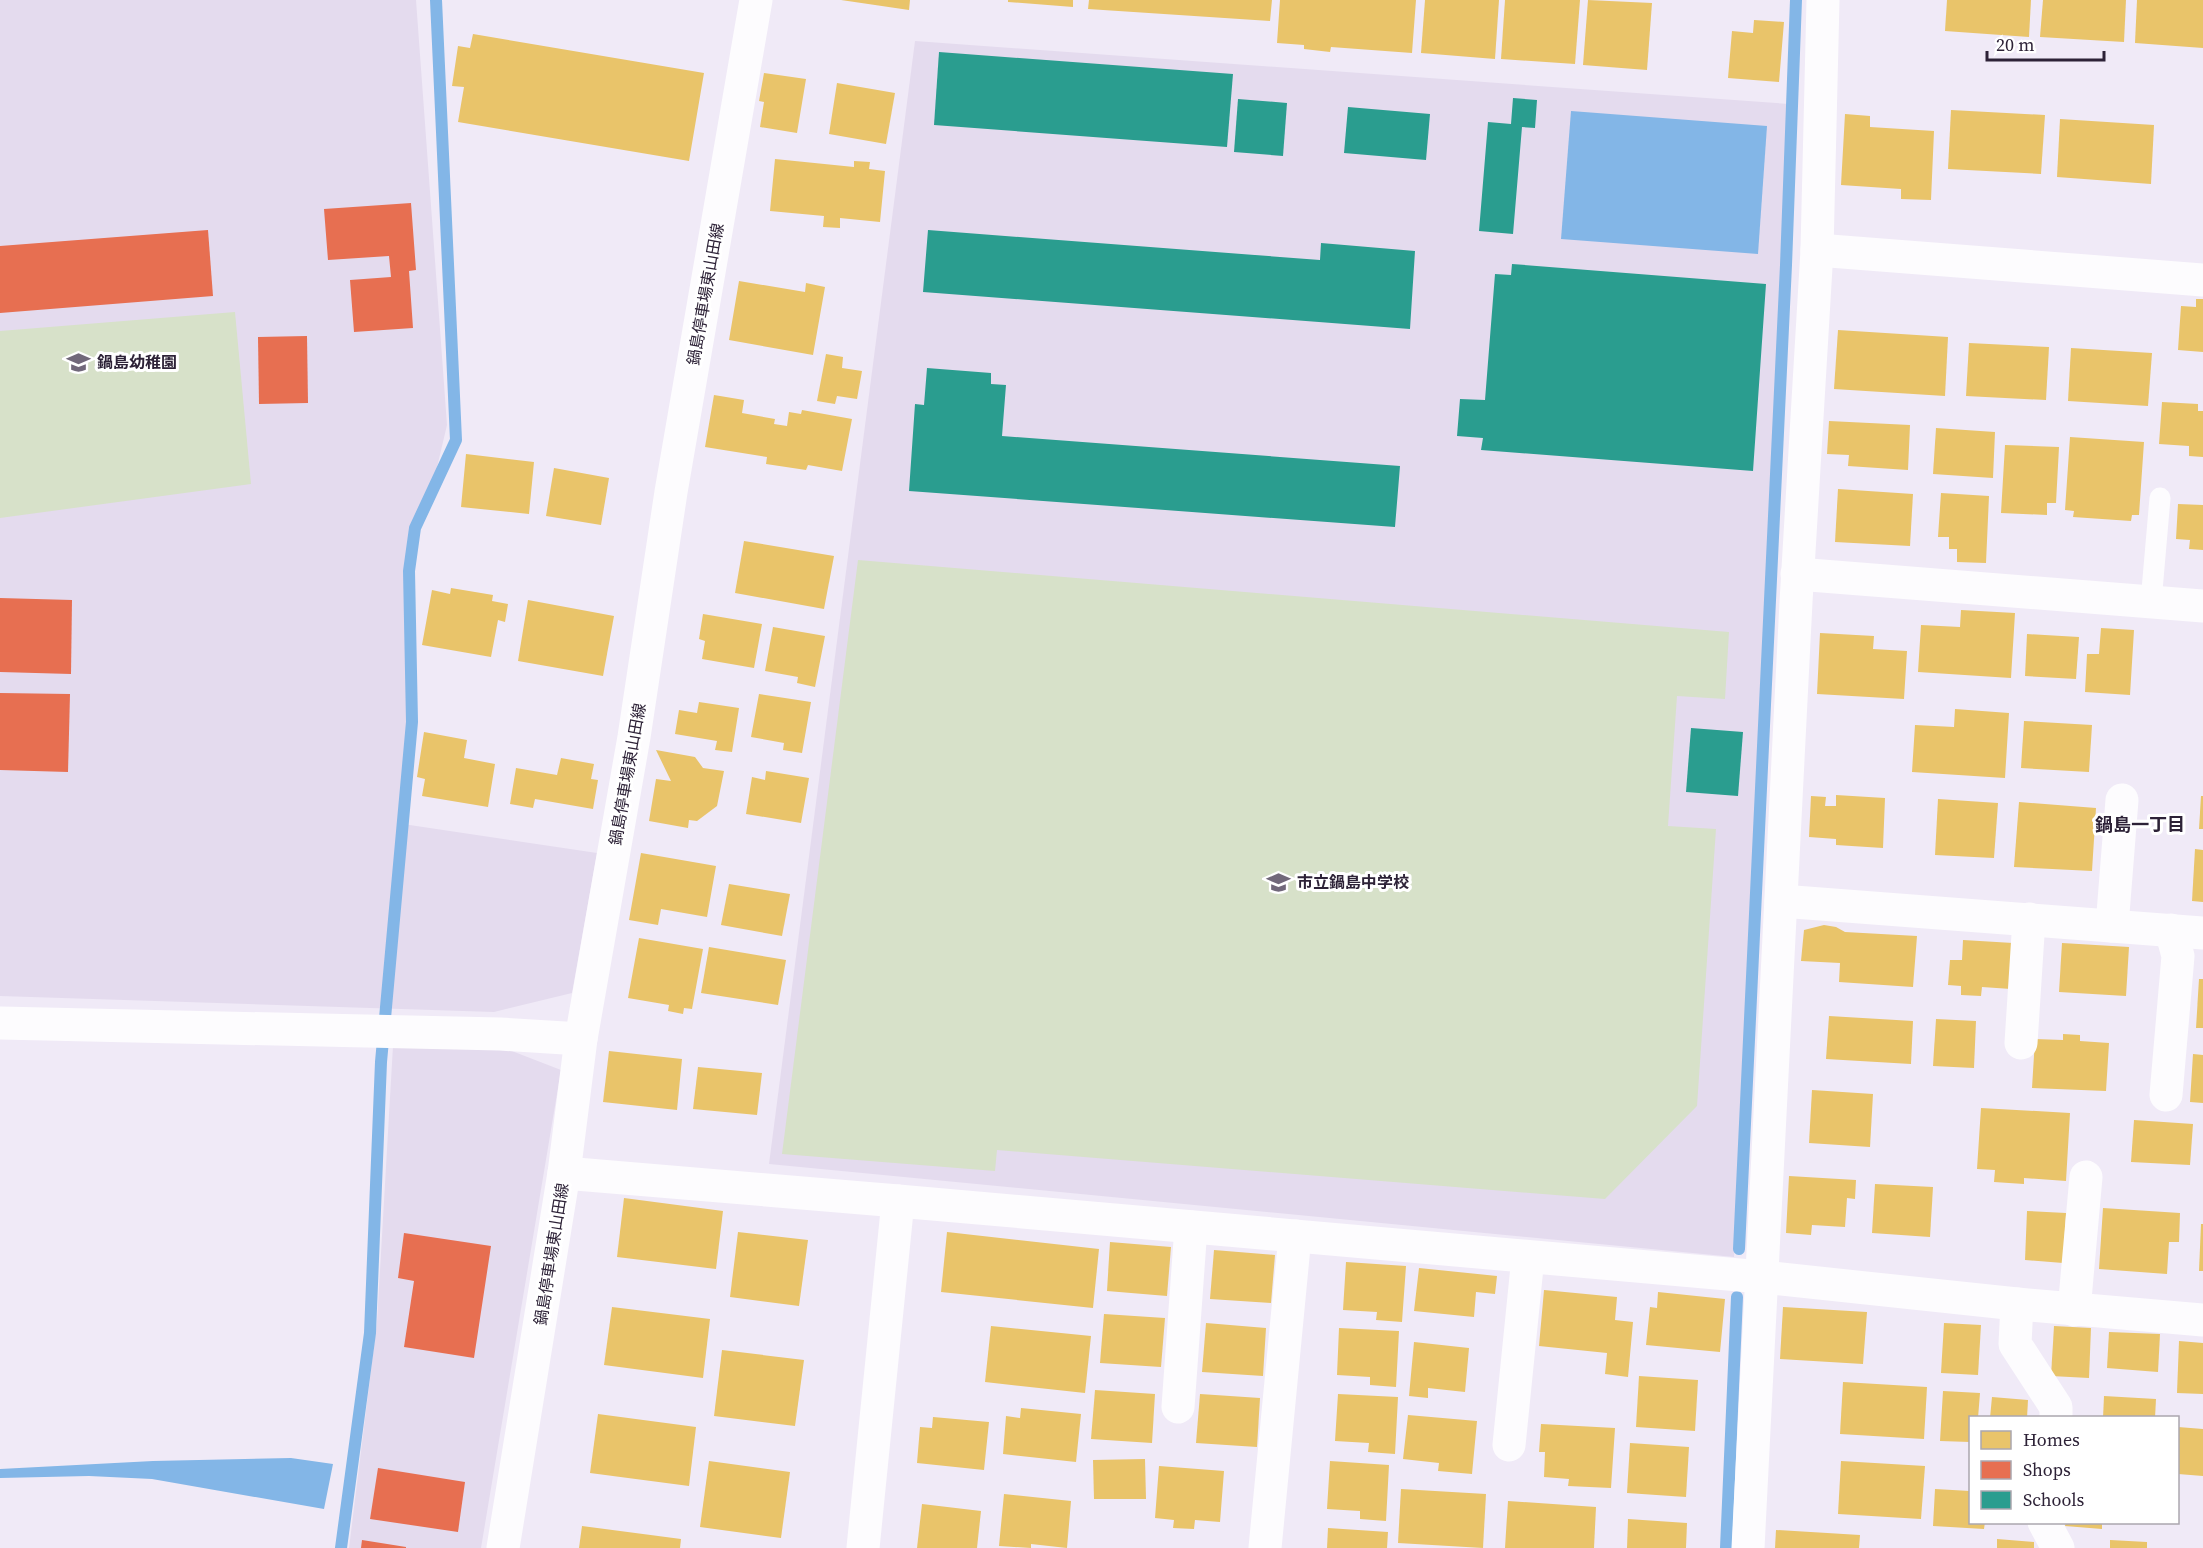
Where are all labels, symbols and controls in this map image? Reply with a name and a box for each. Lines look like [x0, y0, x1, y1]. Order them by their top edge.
scale bar [1987, 24, 2104, 62]
text: 20 m [1996, 32, 2034, 57]
street label: 鍋島停車場東山田線 [682, 221, 728, 367]
school or university icon: 鍋島幼稚園 [66, 349, 92, 375]
place label: 鍋島幼稚園 [97, 351, 177, 373]
street label: 鍋島停車場東山田線 [604, 701, 650, 847]
district label: 鍋島一丁目 [2095, 812, 2185, 837]
school or university icon: 市立鍋島中学校 [1266, 869, 1292, 895]
place label: 市立鍋島中学校 [1297, 871, 1409, 893]
street label: 鍋島停車場東山田線 [529, 1181, 573, 1327]
legend [1969, 1416, 2179, 1524]
text: Homes [2023, 1427, 2080, 1452]
text: Shops [2023, 1457, 2071, 1482]
text: Schools [2023, 1487, 2085, 1512]

